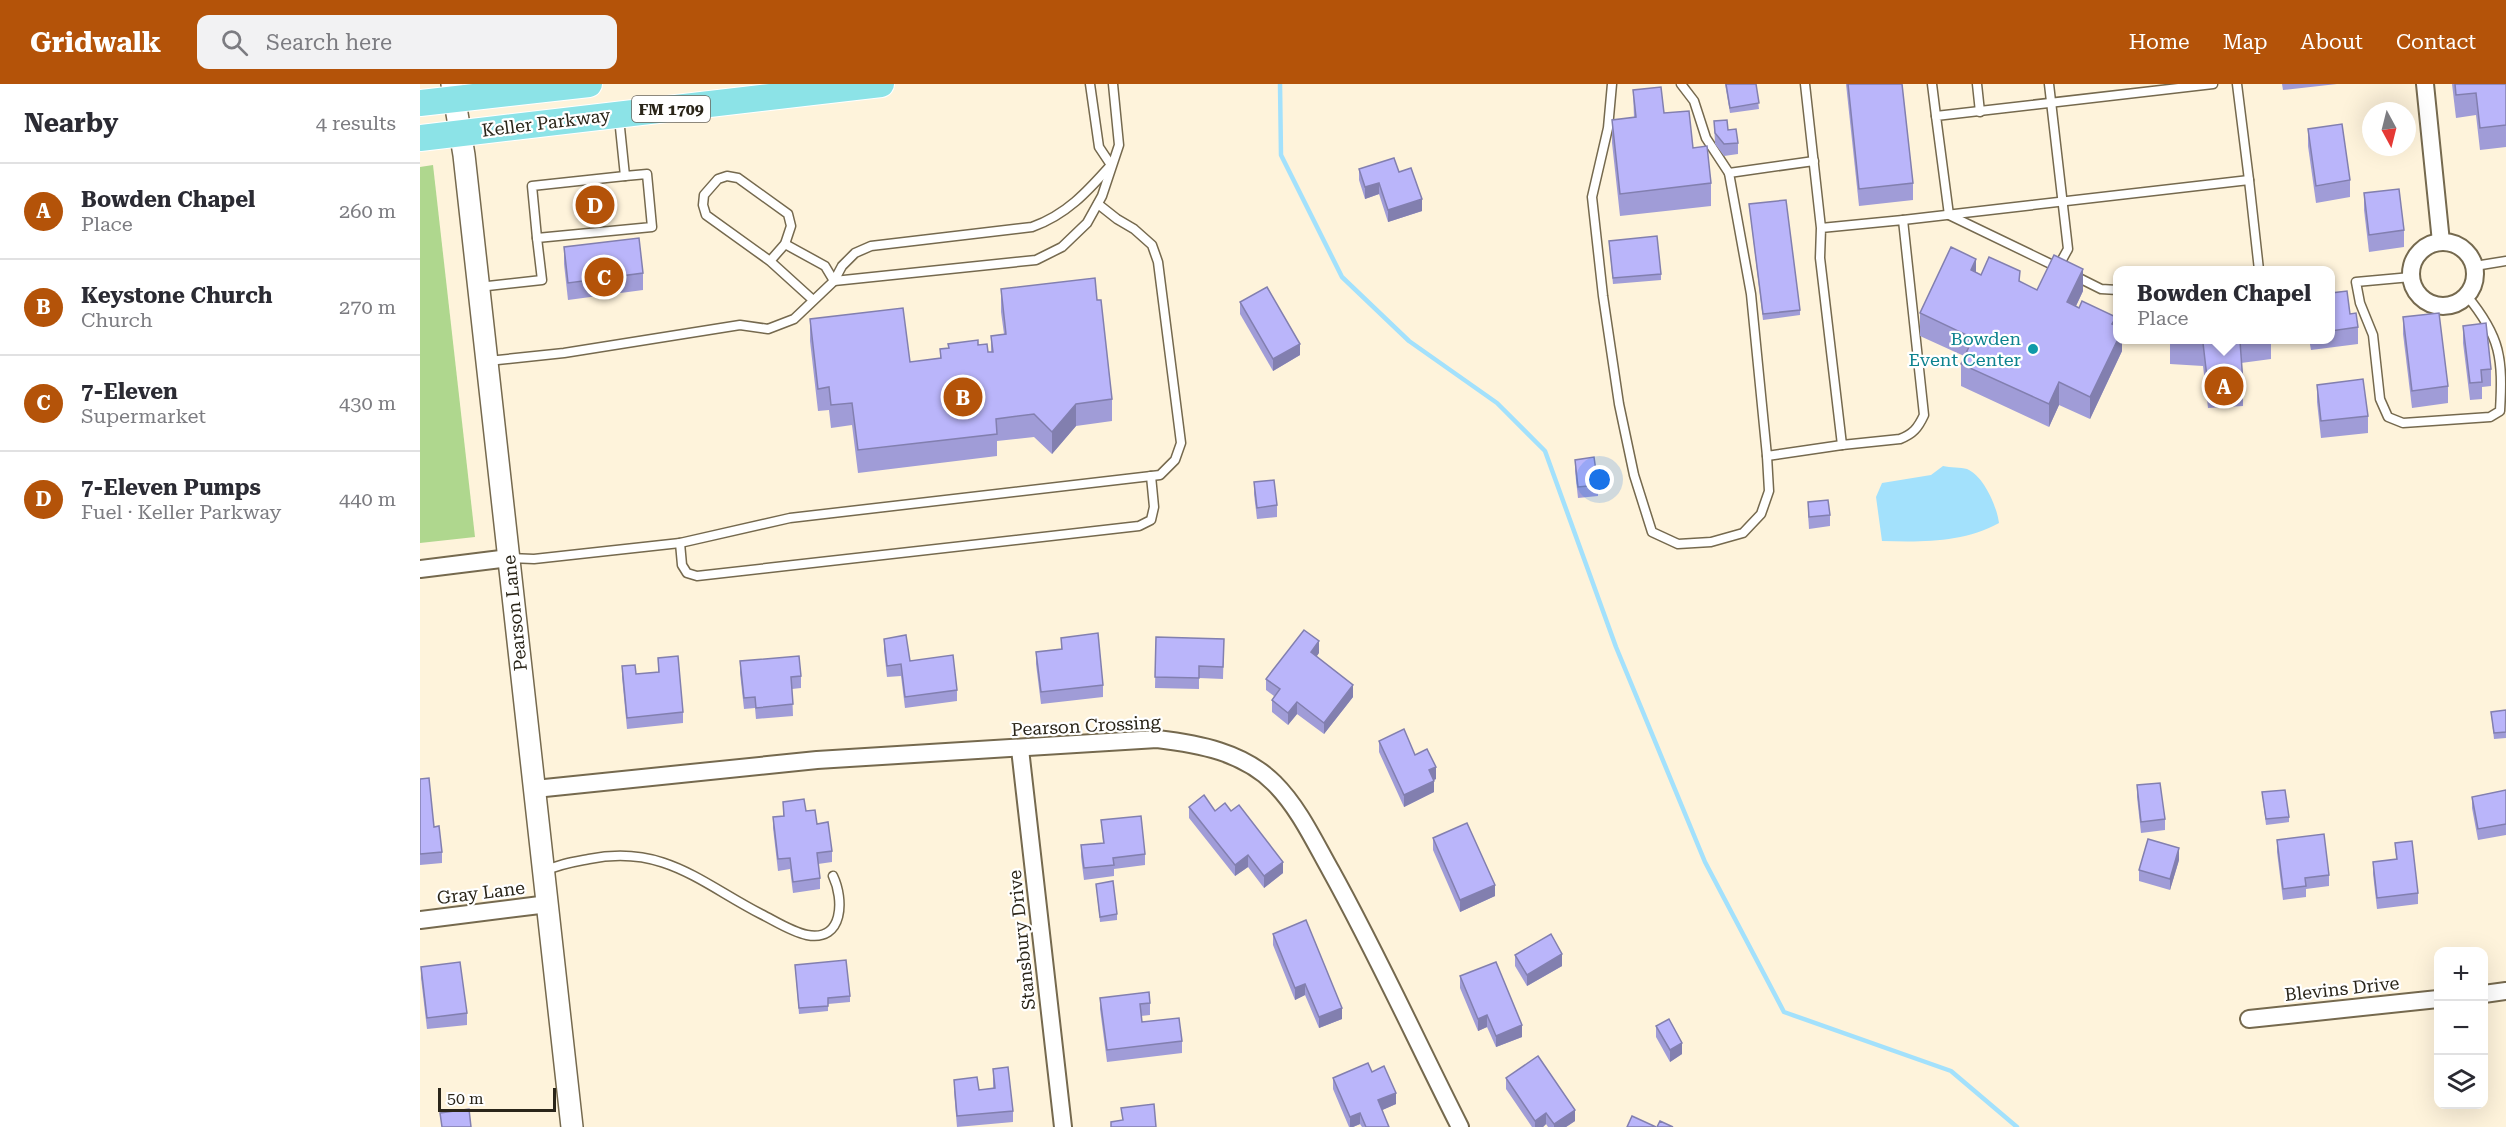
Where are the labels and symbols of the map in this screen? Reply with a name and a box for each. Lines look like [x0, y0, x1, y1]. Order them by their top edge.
road number: FM 1709 [632, 96, 710, 122]
north arrow [2362, 102, 2416, 156]
street label: Keller Parkway [480, 104, 612, 141]
pin: D [576, 182, 615, 228]
pin: C [584, 254, 624, 300]
place label: Bowden Event Center [1909, 328, 2021, 370]
marker: Bowden Event Center [2026, 342, 2040, 356]
pin: A [2204, 364, 2244, 408]
pin: B [944, 374, 982, 420]
your location [1585, 465, 1614, 494]
street label: Pearson Lane [498, 554, 531, 672]
street label: Pearson Crossing [1011, 711, 1162, 740]
street label: Stansbury Drive [1004, 869, 1039, 1011]
street label: Gray Lane [436, 877, 526, 908]
street label: Blevins Drive [2284, 972, 2400, 1005]
scale bar [438, 1085, 556, 1112]

